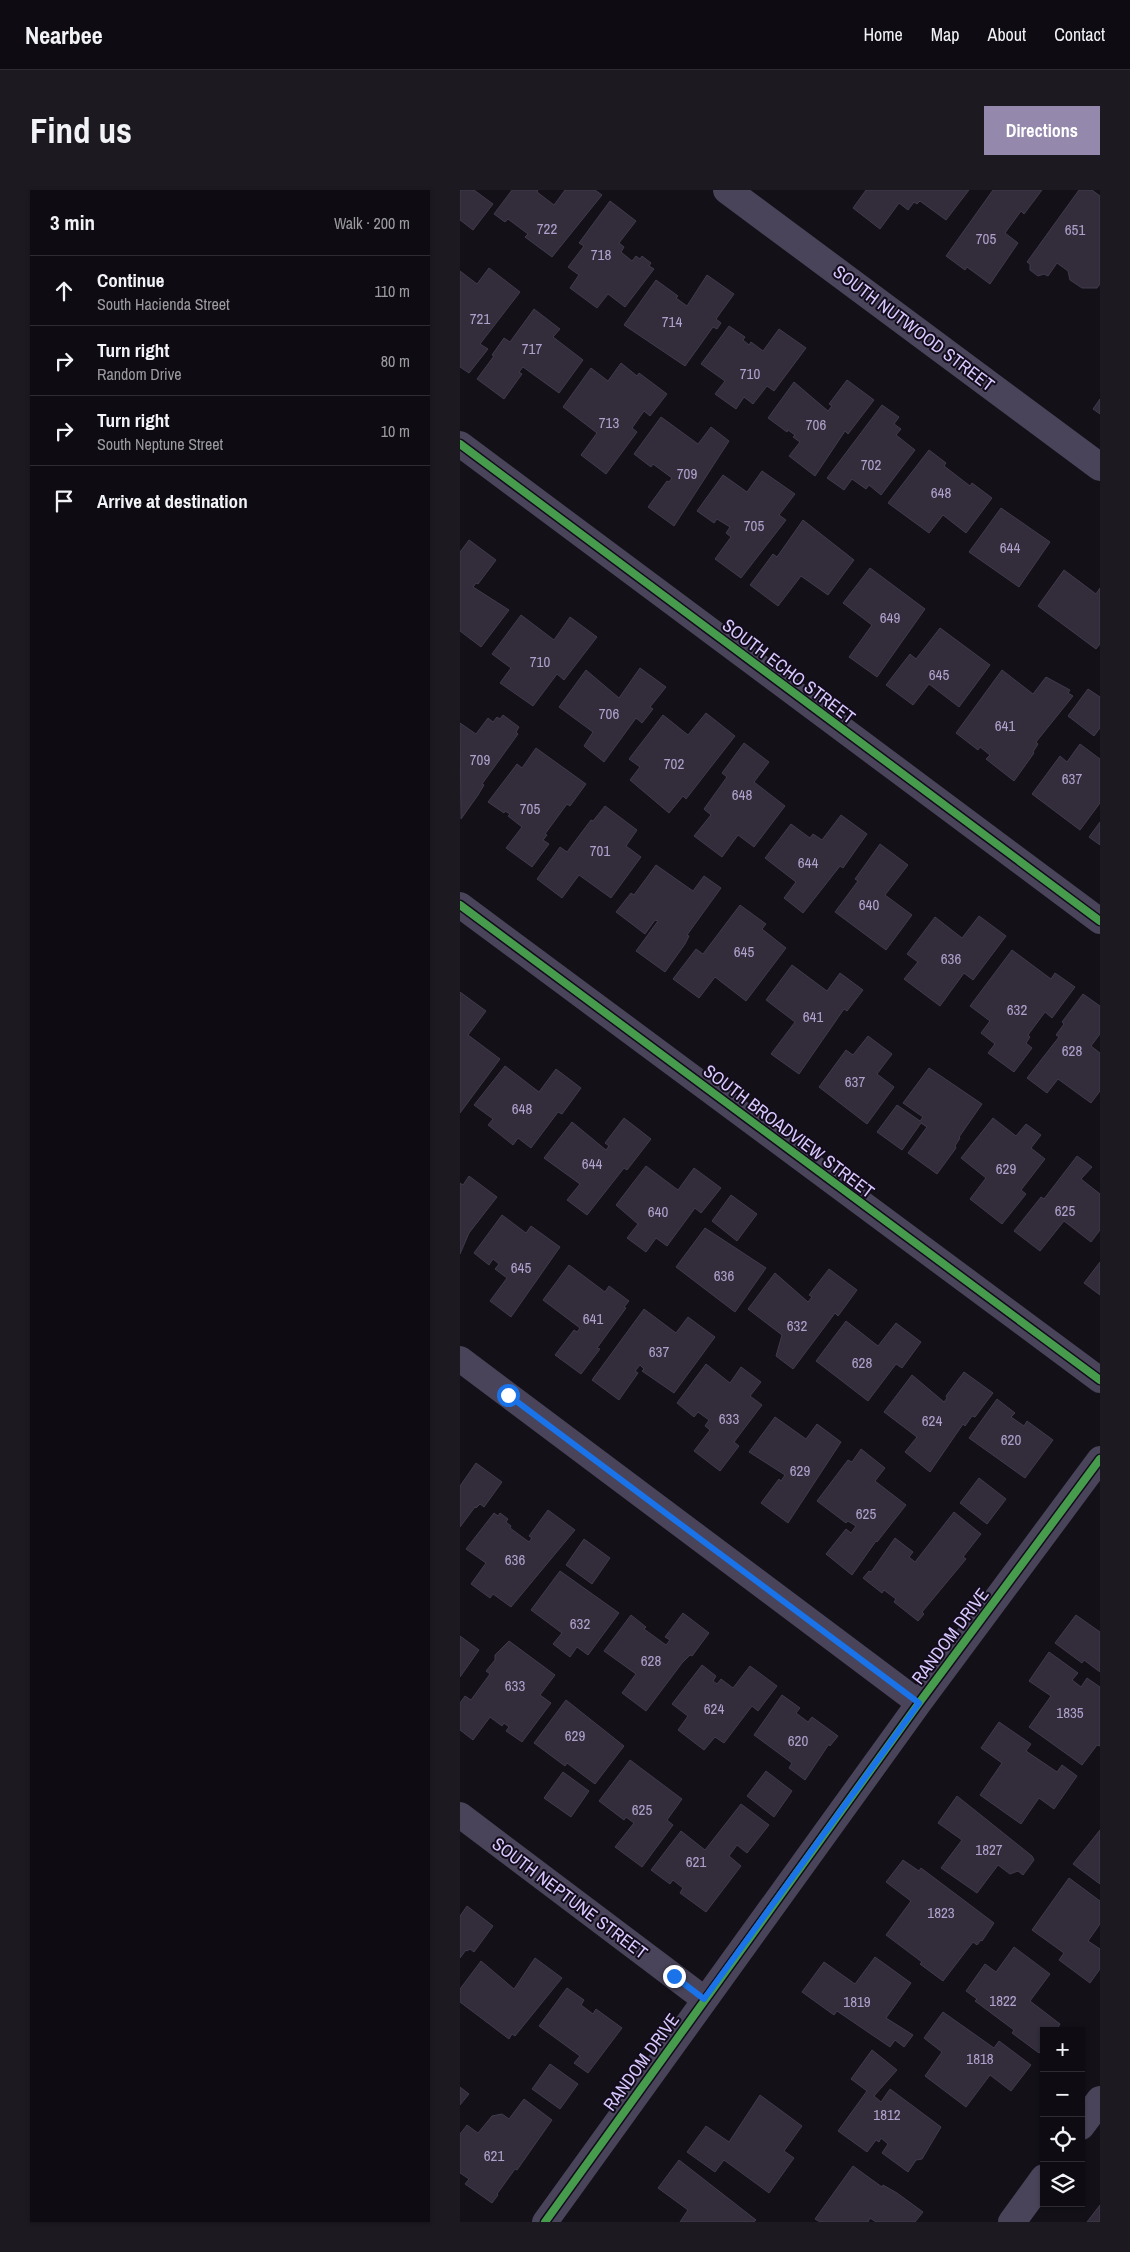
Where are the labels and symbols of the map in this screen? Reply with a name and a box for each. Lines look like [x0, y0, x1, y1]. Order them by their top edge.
house number: 722 [537, 218, 557, 239]
house number: 651 [1065, 219, 1085, 240]
house number: 705 [976, 228, 996, 249]
house number: 718 [591, 244, 611, 265]
street label: SOUTH NUTWOOD STREET [828, 259, 1000, 397]
house number: 721 [470, 308, 490, 329]
house number: 714 [662, 311, 682, 332]
house number: 717 [522, 338, 542, 359]
house number: 710 [740, 363, 760, 384]
house number: 713 [599, 412, 619, 433]
house number: 706 [806, 414, 826, 435]
house number: 702 [861, 454, 881, 475]
house number: 709 [677, 463, 697, 484]
house number: 648 [931, 482, 951, 503]
house number: 705 [744, 515, 764, 536]
house number: 644 [1000, 537, 1020, 558]
house number: 649 [880, 607, 900, 628]
street label: SOUTH ECHO STREET [717, 613, 861, 729]
house number: 710 [530, 651, 550, 672]
house number: 645 [929, 664, 949, 685]
house number: 706 [599, 703, 619, 724]
house number: 641 [995, 715, 1015, 736]
house number: 709 [470, 749, 490, 770]
house number: 702 [664, 753, 684, 774]
house number: 637 [1062, 768, 1082, 789]
house number: 648 [732, 784, 752, 805]
house number: 705 [520, 798, 540, 819]
house number: 701 [590, 840, 610, 861]
house number: 644 [798, 852, 818, 873]
house number: 640 [859, 894, 879, 915]
house number: 645 [734, 941, 754, 962]
house number: 636 [941, 948, 961, 969]
house number: 632 [1007, 999, 1027, 1020]
house number: 641 [803, 1006, 823, 1027]
house number: 628 [1062, 1040, 1082, 1061]
street label: SOUTH BROADVIEW STREET [698, 1058, 880, 1204]
house number: 637 [845, 1071, 865, 1092]
house number: 648 [512, 1098, 532, 1119]
house number: 644 [582, 1153, 602, 1174]
house number: 629 [996, 1158, 1016, 1179]
house number: 625 [1055, 1200, 1075, 1221]
house number: 640 [648, 1201, 668, 1222]
house number: 645 [511, 1257, 531, 1278]
house number: 636 [714, 1265, 734, 1286]
house number: 641 [583, 1308, 603, 1329]
house number: 632 [787, 1315, 807, 1336]
house number: 637 [649, 1341, 669, 1362]
house number: 628 [852, 1352, 872, 1373]
route start [497, 1384, 520, 1407]
house number: 633 [719, 1408, 739, 1429]
house number: 624 [922, 1410, 942, 1431]
house number: 620 [1001, 1429, 1021, 1450]
house number: 629 [790, 1460, 810, 1481]
house number: 625 [856, 1503, 876, 1524]
house number: 636 [505, 1549, 525, 1570]
street label: RANDOM DRIVE [905, 1583, 995, 1689]
house number: 632 [570, 1613, 590, 1634]
house number: 628 [641, 1650, 661, 1671]
house number: 633 [505, 1675, 525, 1696]
house number: 624 [704, 1698, 724, 1719]
house number: 1835 [1056, 1702, 1084, 1723]
house number: 629 [565, 1725, 585, 1746]
house number: 620 [788, 1730, 808, 1751]
house number: 625 [632, 1799, 652, 1820]
street label: SOUTH NEPTUNE STREET [487, 1831, 653, 1965]
house number: 1827 [975, 1839, 1003, 1860]
house number: 621 [686, 1851, 706, 1872]
house number: 1823 [927, 1902, 955, 1923]
route end [663, 1965, 686, 1988]
house number: 1822 [989, 1990, 1017, 2011]
house number: 1819 [843, 1991, 871, 2012]
street label: RANDOM DRIVE [597, 2008, 685, 2116]
house number: 1818 [966, 2048, 994, 2069]
house number: 1812 [873, 2104, 901, 2125]
house number: 621 [484, 2145, 504, 2166]

